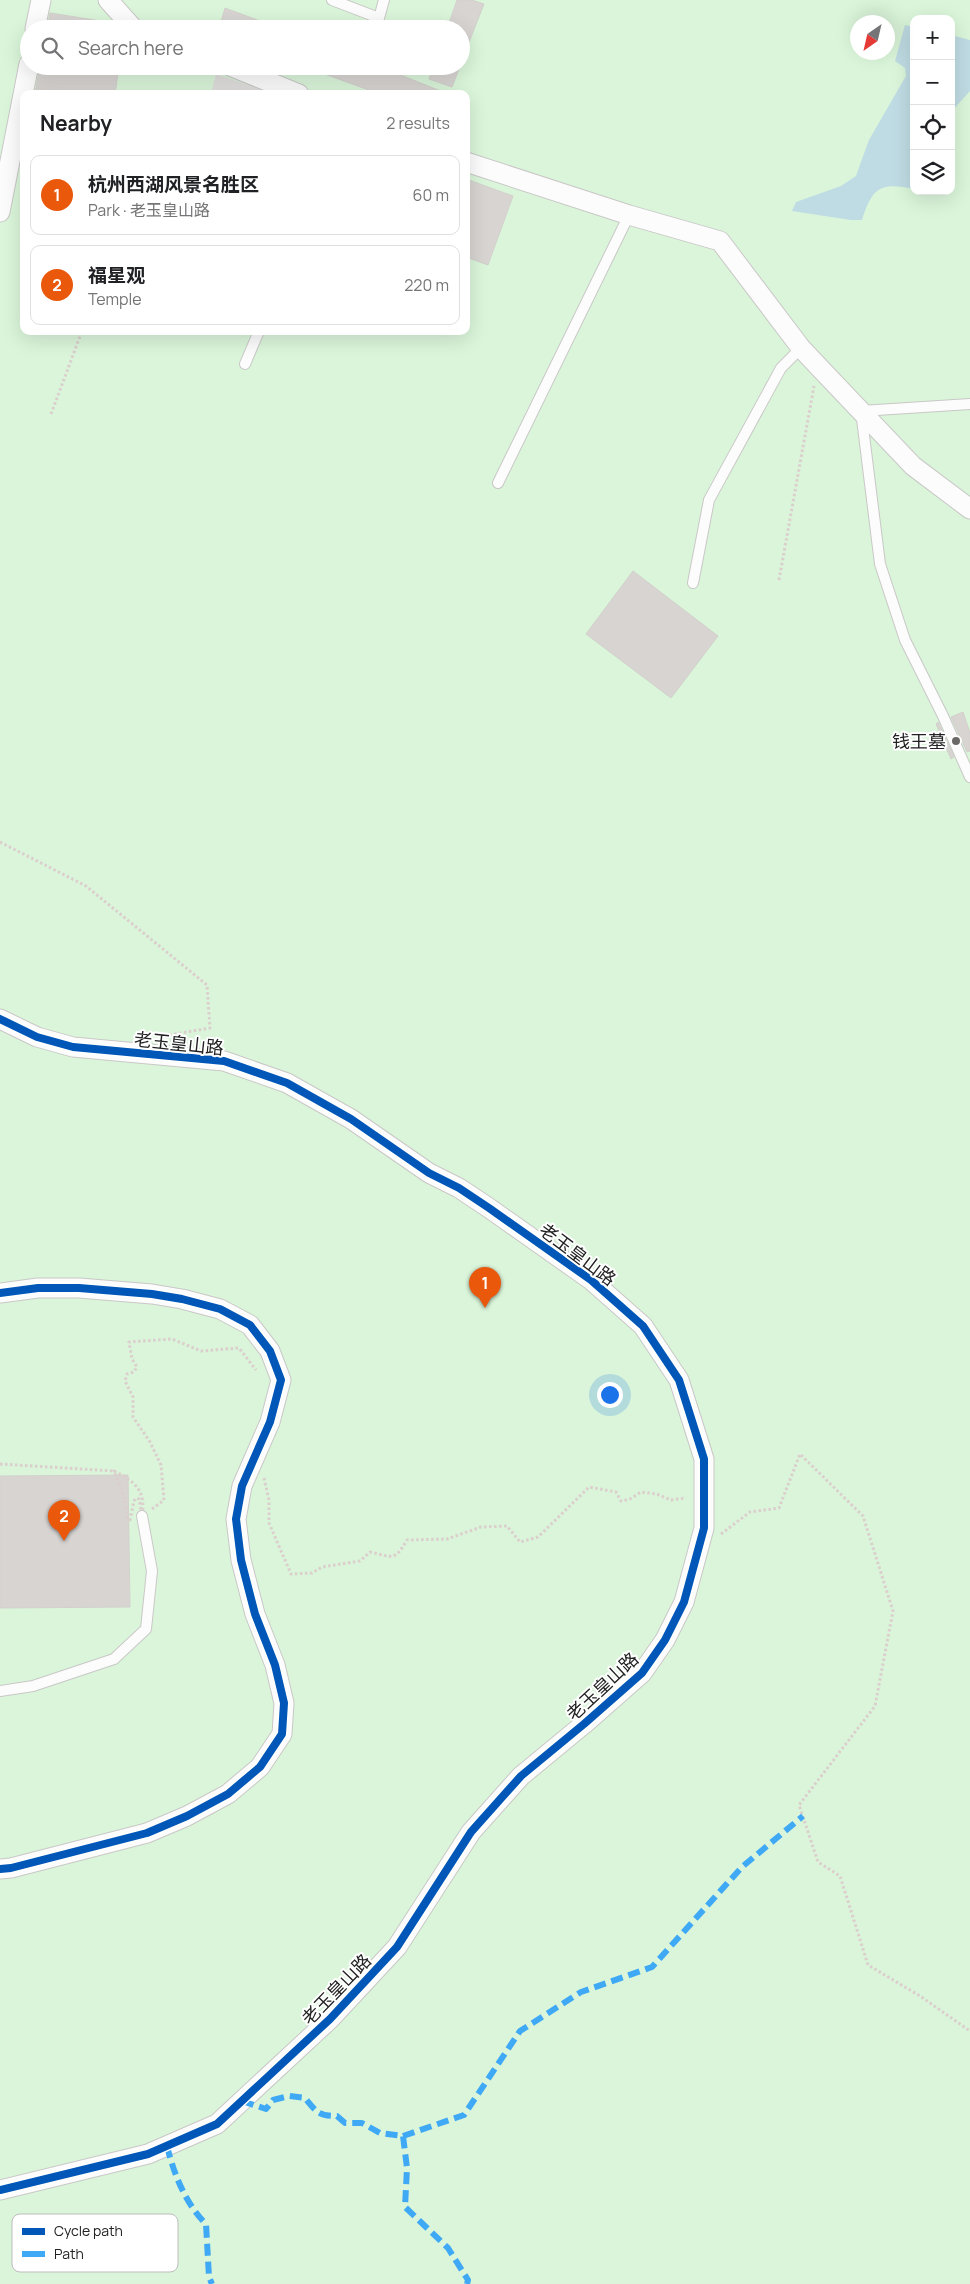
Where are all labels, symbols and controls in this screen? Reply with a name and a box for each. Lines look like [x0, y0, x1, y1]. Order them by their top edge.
north arrow [850, 15, 895, 60]
map controls [910, 15, 955, 195]
button: + [910, 15, 955, 60]
search box [20, 20, 470, 75]
icon: search [38, 34, 66, 62]
text: Search here [78, 35, 184, 61]
button: − [910, 60, 955, 105]
button: locate [910, 105, 955, 150]
text: Nearby [40, 109, 112, 137]
text: 2 results [386, 112, 450, 134]
button: layers [910, 150, 955, 195]
text: 杭州西湖风景名胜区 [88, 171, 259, 197]
text: 1 [53, 184, 61, 206]
text: 60 m [413, 184, 449, 206]
text: Park · 老玉皇山路 [88, 199, 210, 221]
text: 福星观 [88, 262, 145, 288]
text: 2 [52, 274, 62, 296]
text: 220 m [404, 274, 449, 296]
text: Temple [88, 288, 142, 310]
place label: 钱王墓 [892, 729, 946, 753]
marker: 钱王墓 [950, 735, 962, 747]
street label: 老玉皇山路 [133, 1026, 225, 1060]
street label: 老玉皇山路 [535, 1217, 621, 1291]
pin: 1 [469, 1267, 501, 1308]
your location [597, 1382, 623, 1408]
pin: 2 [48, 1500, 80, 1541]
street label: 老玉皇山路 [561, 1647, 643, 1725]
street label: 老玉皇山路 [296, 1948, 376, 2030]
legend [12, 2214, 178, 2272]
text: Cycle path [54, 2221, 123, 2240]
text: Path [54, 2244, 84, 2263]

